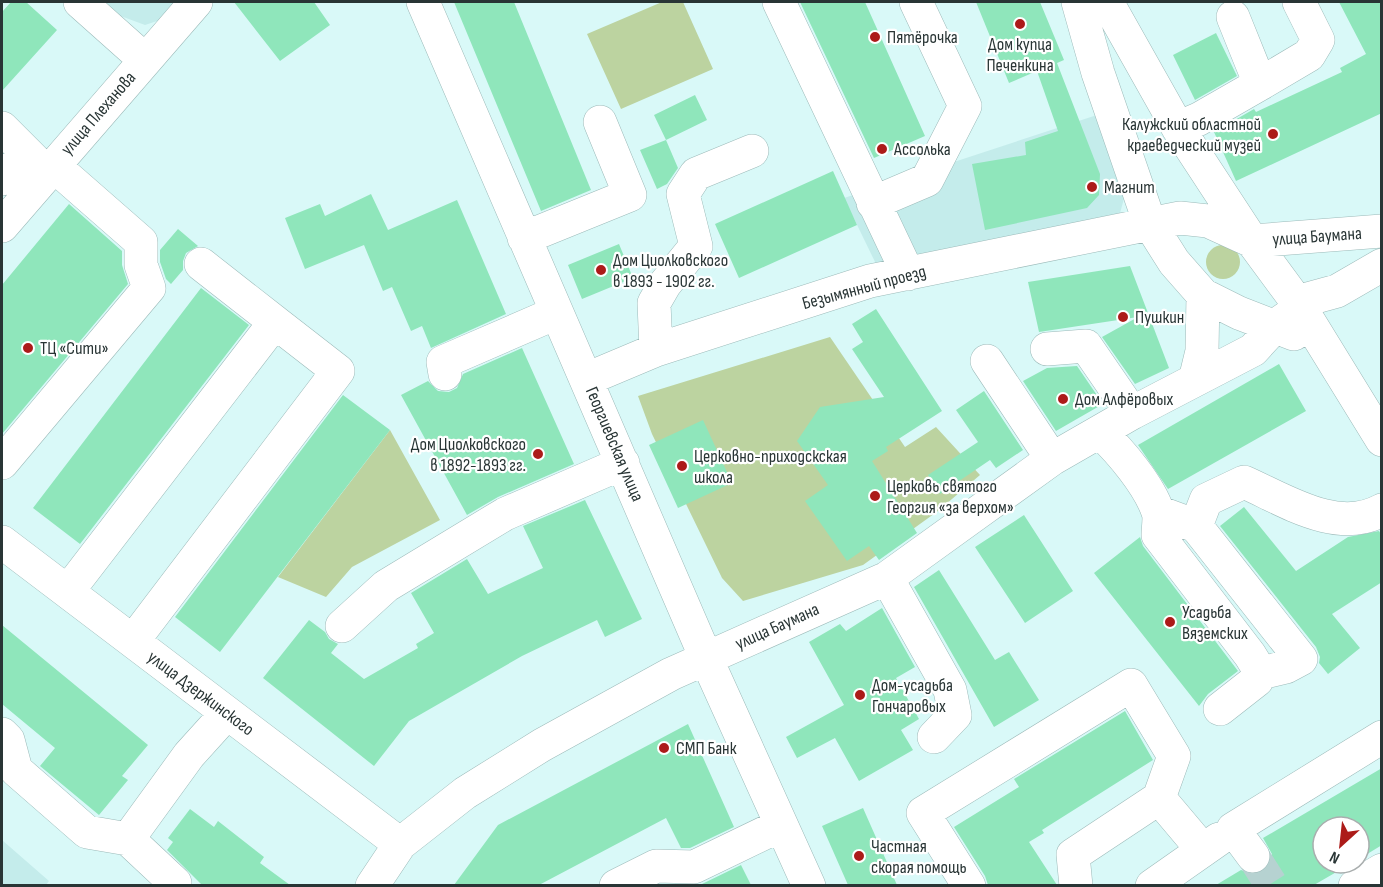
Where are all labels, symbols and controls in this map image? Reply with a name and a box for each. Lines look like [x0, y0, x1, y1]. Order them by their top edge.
marker: Дом купца Печенкина [1013, 17, 1027, 31]
place label: Пятёрочка [887, 27, 958, 48]
marker: Пятёрочка [868, 30, 882, 44]
place label: Дом купца Печенкина [986, 34, 1054, 76]
street label: улица Плеханова [57, 67, 140, 159]
place label: Калужский областной краеведческий музей [1122, 114, 1261, 156]
marker: Калужский областной краеведческий музей [1266, 127, 1280, 141]
place label: Ассолька [893, 139, 951, 160]
marker: Ассолька [875, 142, 889, 156]
place label: Магнит [1104, 177, 1155, 198]
marker: Магнит [1085, 180, 1099, 194]
street label: улица Баумана [1272, 223, 1363, 250]
place label: Дом Циолковского в 1893 - 1902 гг. [613, 250, 728, 292]
street label: Безымянный проезд [800, 261, 928, 314]
marker: Дом Циолковского в 1893 - 1902 гг. [594, 263, 608, 277]
place label: Пушкин [1135, 307, 1184, 328]
marker: Пушкин [1116, 310, 1130, 324]
place label: ТЦ «Сити» [40, 338, 109, 359]
marker: ТЦ «Сити» [21, 341, 35, 355]
street label: Георгиевская улица [581, 384, 648, 505]
place label: Дом Алфёровых [1075, 389, 1174, 410]
marker: Дом Алфёровых [1056, 392, 1070, 406]
place label: Дом Циолковского в 1892-1893 гг. [411, 434, 526, 476]
place label: Церковно-приходскская школа [694, 446, 847, 488]
marker: Дом Циолковского в 1892-1893 гг. [531, 447, 545, 461]
marker: Церковно-приходскская школа [675, 459, 689, 473]
place label: Церковь святого Георгия «за верхом» [887, 476, 1014, 518]
marker: Церковь святого Георгия «за верхом» [868, 489, 882, 503]
street label: улица Баумана [732, 599, 823, 654]
place label: Усадьба Вяземских [1182, 602, 1248, 644]
marker: Усадьба Вяземских [1163, 615, 1177, 629]
street label: улица Дзержинского [143, 647, 258, 740]
place label: Дом-усадьба Гончаровых [872, 675, 953, 717]
marker: Дом-усадьба Гончаровых [853, 688, 867, 702]
place label: СМП Банк [676, 738, 737, 759]
marker: СМП Банк [657, 741, 671, 755]
north arrow [1311, 815, 1371, 875]
place label: Частная скорая помощь [871, 836, 967, 878]
text: N [1327, 847, 1343, 867]
marker: Частная скорая помощь [852, 849, 866, 863]

